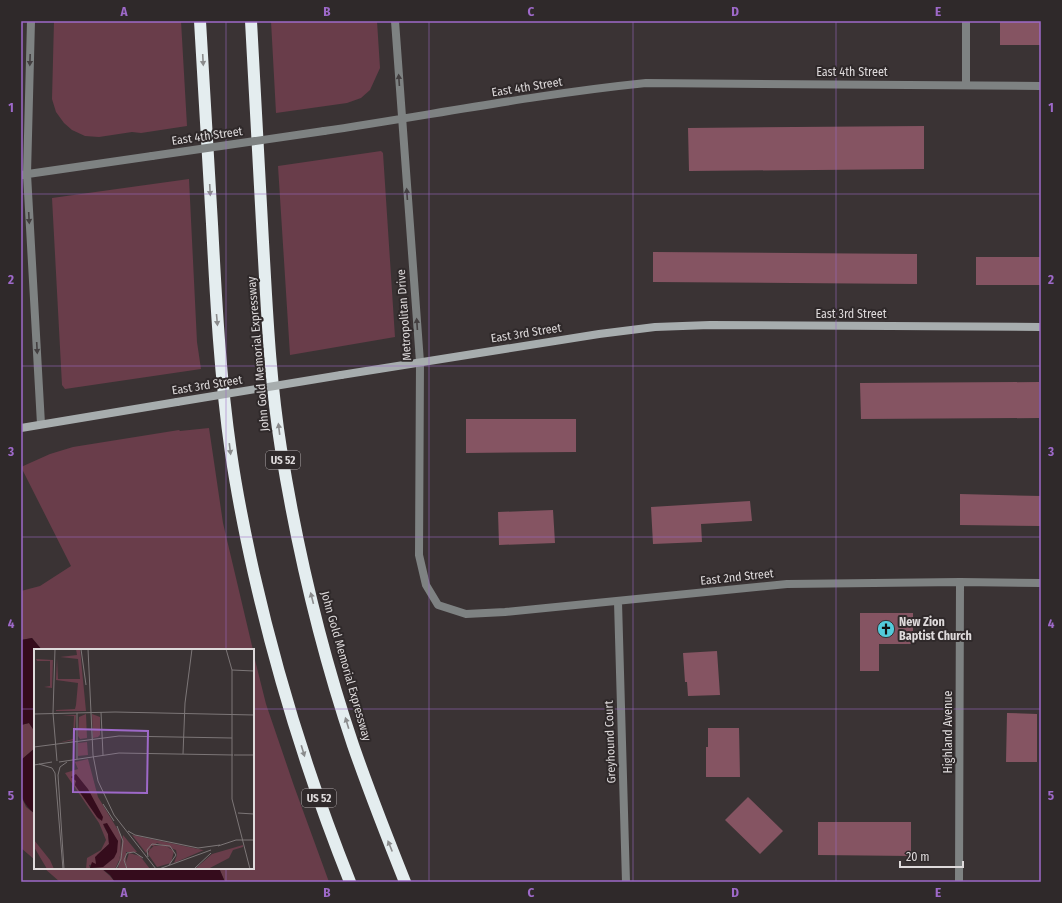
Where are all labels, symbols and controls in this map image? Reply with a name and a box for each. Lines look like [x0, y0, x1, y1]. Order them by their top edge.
text: A [119, 4, 128, 19]
text: B [323, 4, 331, 19]
text: C [528, 4, 535, 19]
text: D [731, 4, 739, 19]
text: E [935, 4, 941, 19]
one-way arrow [27, 54, 33, 67]
one-way arrow [199, 54, 206, 66]
street label: East 4th Street [816, 65, 888, 79]
one-way arrow [396, 74, 403, 86]
street label: East 4th Street [491, 74, 563, 100]
text: 1 [8, 100, 14, 115]
text: 1 [1048, 100, 1054, 115]
street label: East 4th Street [171, 124, 243, 148]
one-way arrow [206, 184, 213, 196]
one-way arrow [404, 188, 411, 200]
one-way arrow [26, 212, 33, 224]
street label: Metropolitan Drive [394, 269, 414, 361]
text: 2 [7, 272, 14, 287]
text: 2 [1047, 272, 1054, 287]
street label: John Gold Memorial Expressway [244, 275, 272, 432]
street label: East 3rd Street [815, 307, 887, 321]
one-way arrow [214, 313, 221, 326]
one-way arrow [413, 318, 420, 330]
street label: East 3rd Street [490, 321, 562, 345]
one-way arrow [33, 342, 40, 354]
street label: East 3rd Street [171, 373, 243, 397]
one-way arrow [276, 423, 282, 435]
one-way arrow [227, 443, 234, 455]
text: 3 [7, 444, 14, 459]
text: 3 [1047, 444, 1054, 459]
road number: US 52 [266, 451, 300, 469]
street label: East 2nd Street [700, 566, 774, 588]
street label: John Gold Memorial Expressway [318, 589, 374, 743]
one-way arrow [308, 592, 314, 604]
place label: New Zion Baptist Church [899, 615, 972, 643]
text: 4 [8, 616, 15, 631]
text: 4 [1048, 616, 1055, 631]
church icon: New Zion Baptist Church [876, 619, 896, 639]
inset map [34, 649, 254, 869]
street label: Highland Avenue [941, 690, 955, 773]
street label: Greyhound Court [602, 700, 618, 784]
one-way arrow [344, 717, 350, 729]
one-way arrow [300, 745, 306, 757]
text: 5 [8, 788, 14, 803]
text: 5 [1048, 788, 1054, 803]
road number: US 52 [302, 789, 336, 807]
one-way arrow [387, 839, 393, 851]
scale bar [900, 843, 963, 869]
text: 20 m [906, 850, 930, 864]
text: A [119, 885, 128, 900]
text: B [323, 885, 331, 900]
text: C [528, 885, 535, 900]
text: D [731, 885, 739, 900]
text: E [935, 885, 941, 900]

